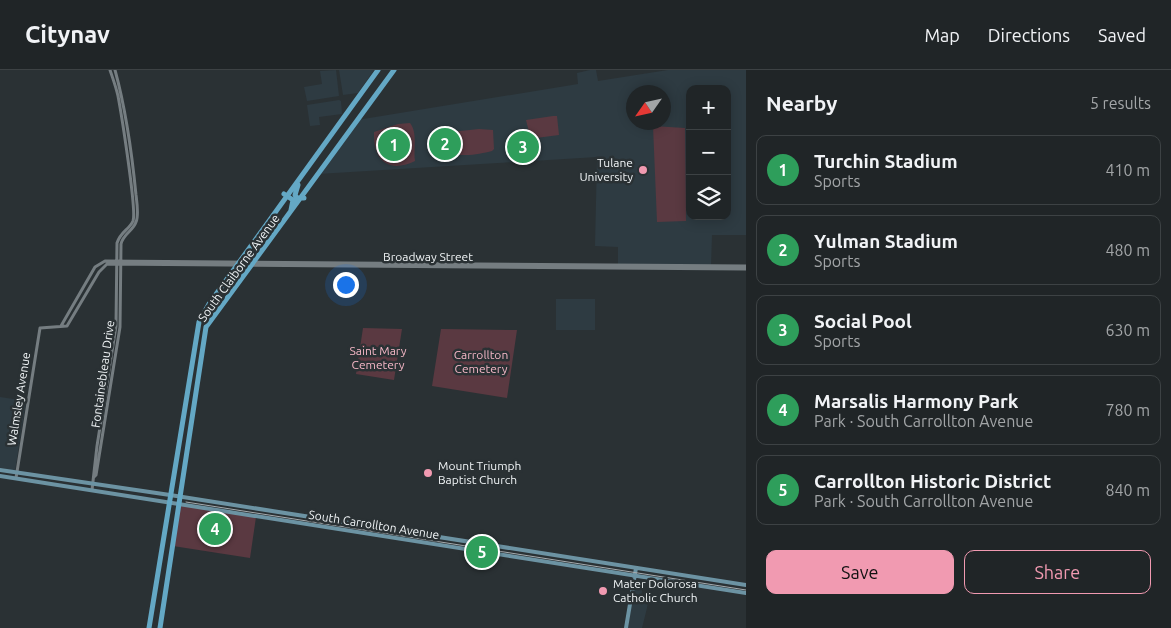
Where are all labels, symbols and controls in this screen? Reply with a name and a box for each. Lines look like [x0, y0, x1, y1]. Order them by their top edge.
text: Citynav [25, 21, 110, 48]
text: Map [924, 25, 960, 45]
text: Directions [988, 25, 1070, 45]
text: Saved [1098, 25, 1146, 45]
north arrow [626, 85, 671, 130]
map controls [686, 85, 731, 220]
button: + [686, 85, 731, 130]
text: Nearby [766, 91, 837, 115]
text: 5 results [1090, 94, 1151, 112]
pin: 2 [429, 125, 461, 163]
pin: 1 [378, 126, 410, 164]
pin: 3 [507, 128, 539, 166]
button: − [686, 130, 731, 175]
text: Turchin Stadium [814, 150, 958, 172]
place label: Tulane University [579, 156, 633, 183]
text: 1 [778, 161, 788, 179]
text: 410 m [1105, 161, 1150, 179]
marker: Tulane University [637, 164, 649, 176]
text: Sports [814, 172, 860, 190]
button: layers [686, 175, 731, 220]
street label: South Claiborne Avenue [195, 212, 282, 324]
text: Yulman Stadium [814, 230, 958, 252]
text: 2 [778, 241, 788, 259]
text: 480 m [1105, 241, 1150, 259]
street label: Broadway Street [383, 250, 473, 263]
text: Sports [814, 252, 860, 270]
your location [333, 272, 359, 298]
text: Social Pool [814, 310, 912, 332]
street label: Fontainebleau Drive [89, 319, 116, 428]
text: 3 [778, 321, 788, 339]
text: 630 m [1105, 321, 1150, 339]
text: Sports [814, 332, 860, 350]
park label: Saint Mary Cemetery [350, 344, 407, 371]
park label: Carrollton Cemetery [454, 348, 508, 375]
street label: Walmsley Avenue [5, 351, 32, 447]
text: Marsalis Harmony Park [814, 390, 1018, 412]
text: 4 [778, 401, 788, 419]
text: 780 m [1105, 401, 1150, 419]
text: Park · South Carrollton Avenue [814, 412, 1033, 430]
place label: Mount Triumph Baptist Church [438, 459, 521, 486]
marker: Mount Triumph Baptist Church [422, 467, 434, 479]
text: Carrollton Historic District [814, 470, 1051, 492]
text: 5 [778, 481, 788, 499]
text: 840 m [1105, 481, 1150, 499]
text: Park · South Carrollton Avenue [814, 492, 1033, 510]
street label: South Carrollton Avenue [308, 508, 440, 541]
pin: 4 [199, 510, 231, 548]
pin: 5 [466, 533, 498, 571]
button: Save [766, 550, 954, 594]
button: Share [964, 550, 1151, 594]
place label: Mater Dolorosa Catholic Church [613, 577, 698, 604]
marker: Mater Dolorosa Catholic Church [597, 585, 609, 597]

